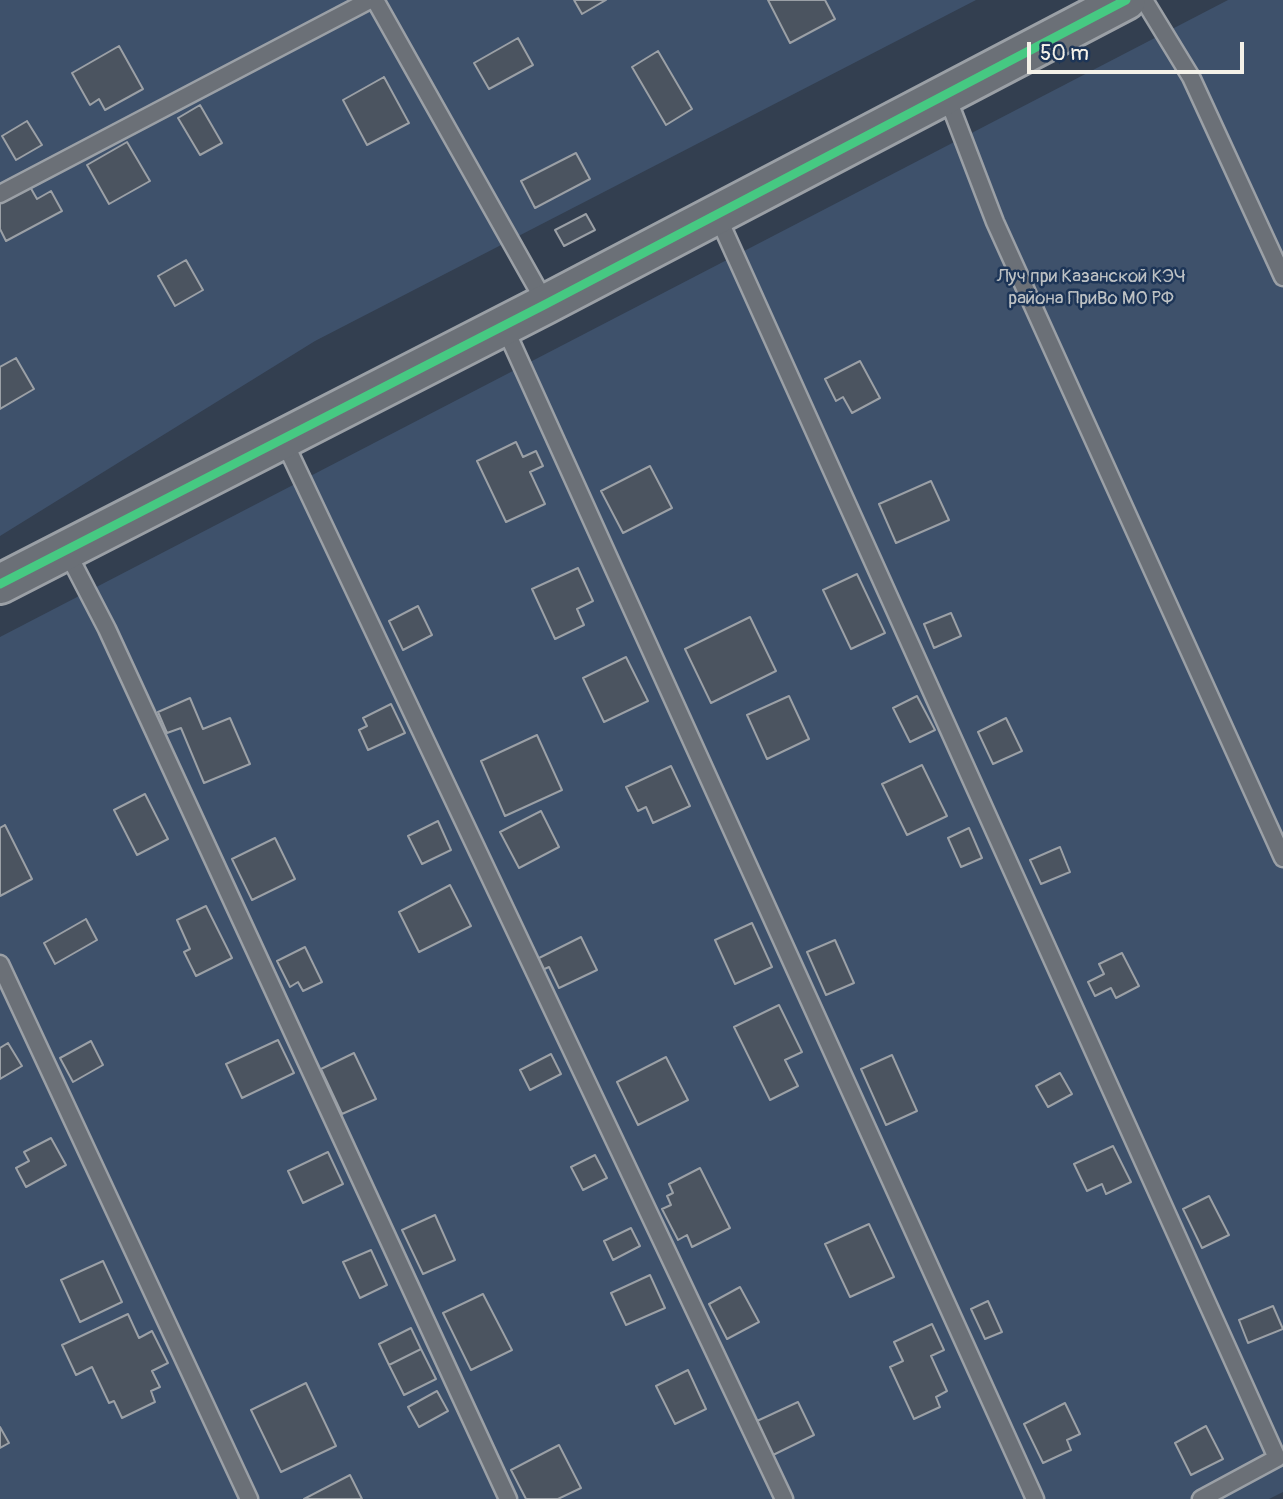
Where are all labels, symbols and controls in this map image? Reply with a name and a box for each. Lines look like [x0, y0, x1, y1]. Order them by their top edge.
scale bar [1031, 28, 1248, 72]
text: 50 m [1040, 40, 1089, 67]
park label: Луч при Казанской КЭЧ района ПриВо МО РФ [997, 266, 1185, 310]

